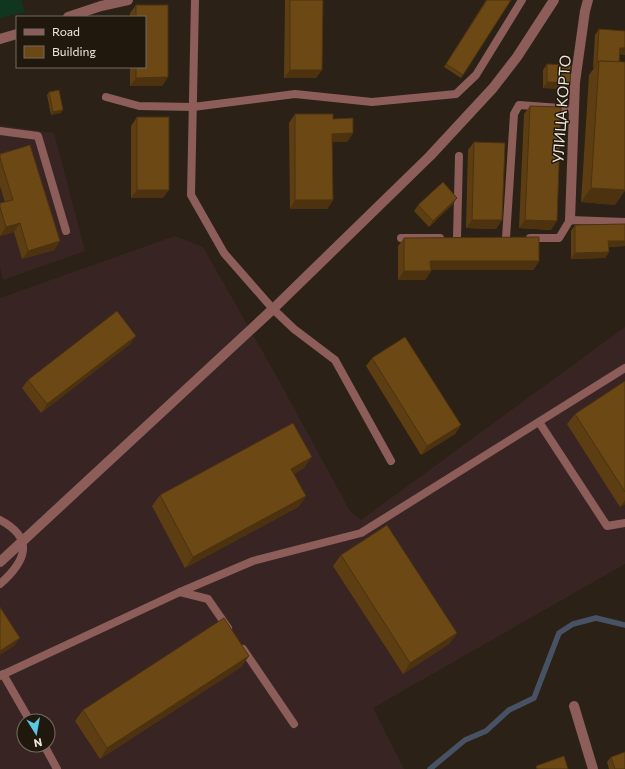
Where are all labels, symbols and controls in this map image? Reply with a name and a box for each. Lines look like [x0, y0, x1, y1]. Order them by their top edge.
legend [16, 16, 146, 68]
text: Road [52, 24, 80, 38]
text: Building [52, 44, 96, 58]
street label: УЛИЦА КОРТО [548, 54, 574, 164]
north arrow [16, 713, 56, 753]
text: N [33, 736, 43, 750]

